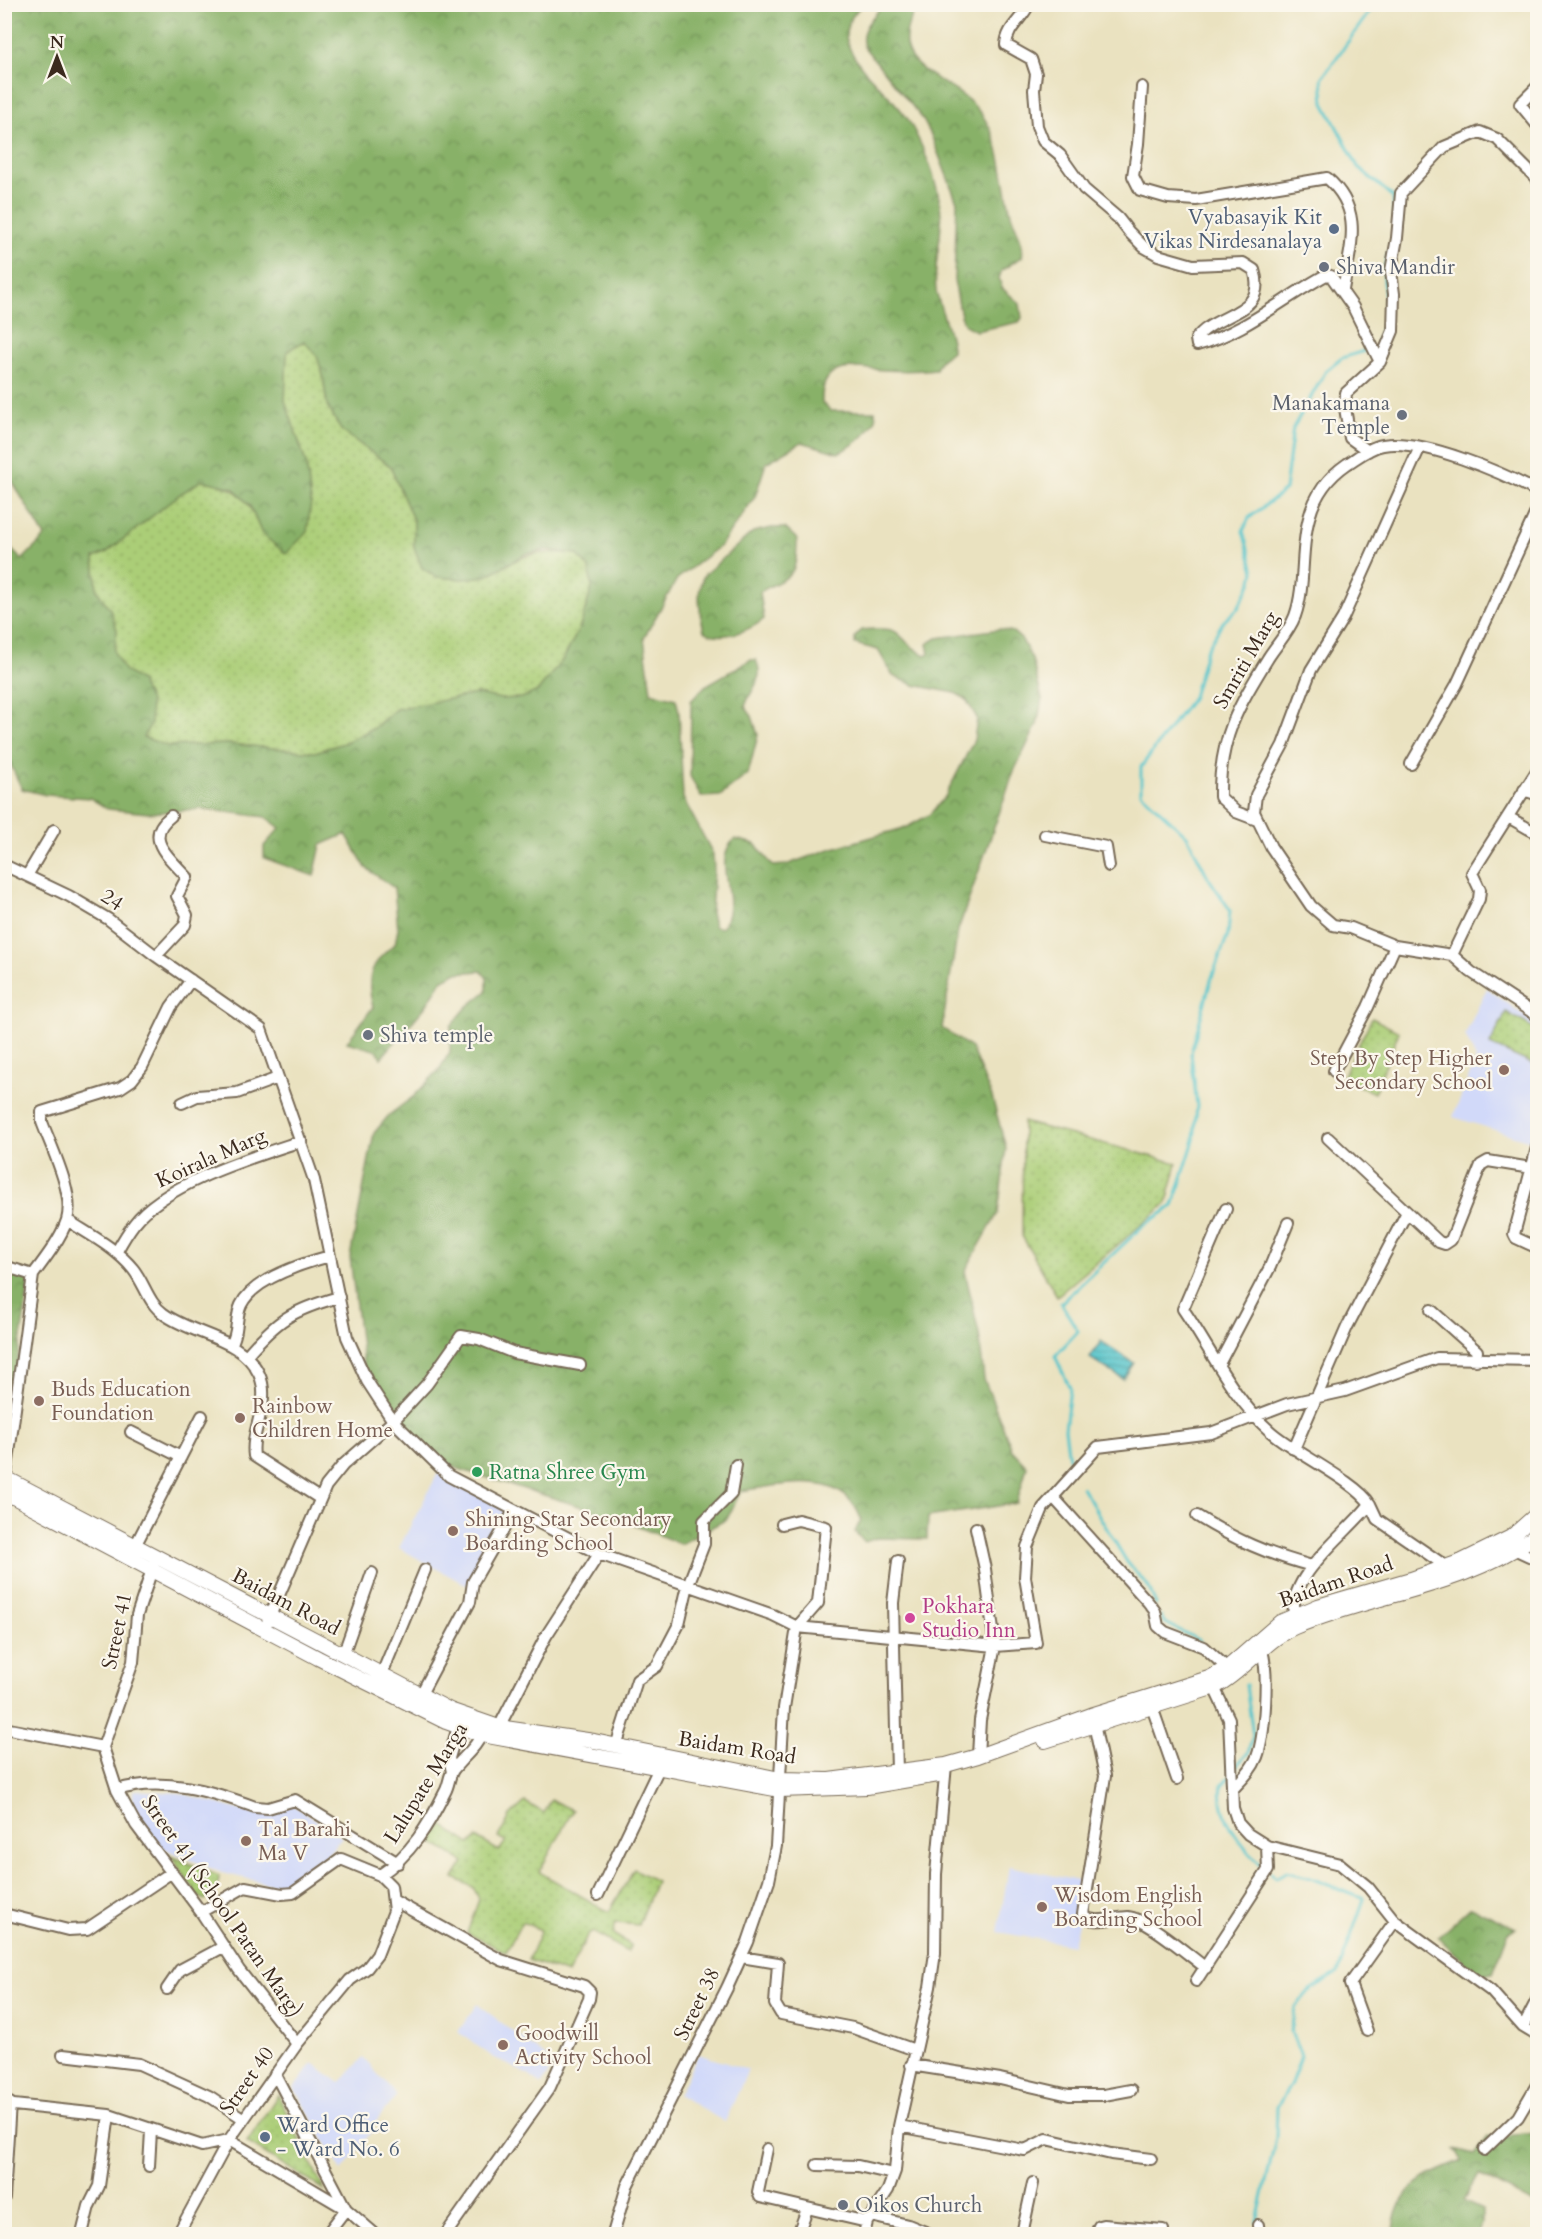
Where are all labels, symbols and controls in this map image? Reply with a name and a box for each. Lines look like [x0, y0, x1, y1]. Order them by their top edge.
north arrow [27, 27, 87, 87]
text: N [50, 32, 64, 54]
place label: Vyabasayik Kit Vikas Nirdesanalaya [1144, 203, 1322, 256]
marker: Vyabasayik Kit Vikas Nirdesanalaya [1327, 222, 1341, 236]
place label: Shiva Mandir [1336, 253, 1455, 282]
marker: Shiva Mandir [1317, 260, 1331, 274]
place label: Manakamana Temple [1272, 389, 1390, 442]
marker: Manakamana Temple [1395, 408, 1409, 422]
street label: Smriti Marg [1206, 606, 1286, 714]
street label: 24 [95, 882, 129, 918]
place label: Shiva temple [380, 1021, 493, 1050]
marker: Shiva temple [361, 1028, 375, 1042]
place label: Step By Step Higher Secondary School [1310, 1044, 1492, 1097]
marker: Step By Step Higher Secondary School [1497, 1063, 1511, 1077]
street label: Koirala Marg [151, 1121, 271, 1195]
place label: Buds Education Foundation [51, 1375, 191, 1428]
place label: Rainbow Children Home [252, 1392, 393, 1445]
marker: Buds Education Foundation [32, 1394, 46, 1408]
marker: Rainbow Children Home [233, 1411, 247, 1425]
place label: Ratna Shree Gym [489, 1458, 646, 1487]
marker: Ratna Shree Gym [470, 1465, 484, 1479]
place label: Shining Star Secondary Boarding School [465, 1505, 672, 1558]
marker: Shining Star Secondary Boarding School [446, 1524, 460, 1538]
street label: Baidam Road [1275, 1549, 1397, 1615]
street label: Baidam Road [227, 1561, 345, 1643]
street label: Street 41 [95, 1590, 139, 1672]
place label: Pokhara Studio Inn [922, 1592, 1016, 1645]
marker: Pokhara Studio Inn [903, 1611, 917, 1625]
street label: Lalupate Marga [377, 1717, 475, 1849]
street label: Baidam Road [676, 1724, 798, 1772]
street label: Street 41 (School Patan Marg) [134, 1789, 310, 2023]
place label: Tal Barahi Ma V [258, 1815, 351, 1868]
marker: Tal Barahi Ma V [239, 1834, 253, 1848]
place label: Wisdom English Boarding School [1053, 1881, 1203, 1934]
marker: Wisdom English Boarding School [1035, 1900, 1049, 1914]
street label: Street 38 [667, 1963, 727, 2045]
place label: Goodwill Activity School [515, 2019, 652, 2072]
marker: Goodwill Activity School [496, 2038, 510, 2052]
street label: Street 40 [213, 2041, 281, 2121]
place label: Ward Office - Ward No. 6 [276, 2111, 400, 2164]
marker: Ward Office - Ward No. 6 [258, 2130, 272, 2144]
place label: Oikos Church [855, 2191, 983, 2220]
marker: Oikos Church [836, 2198, 850, 2212]

